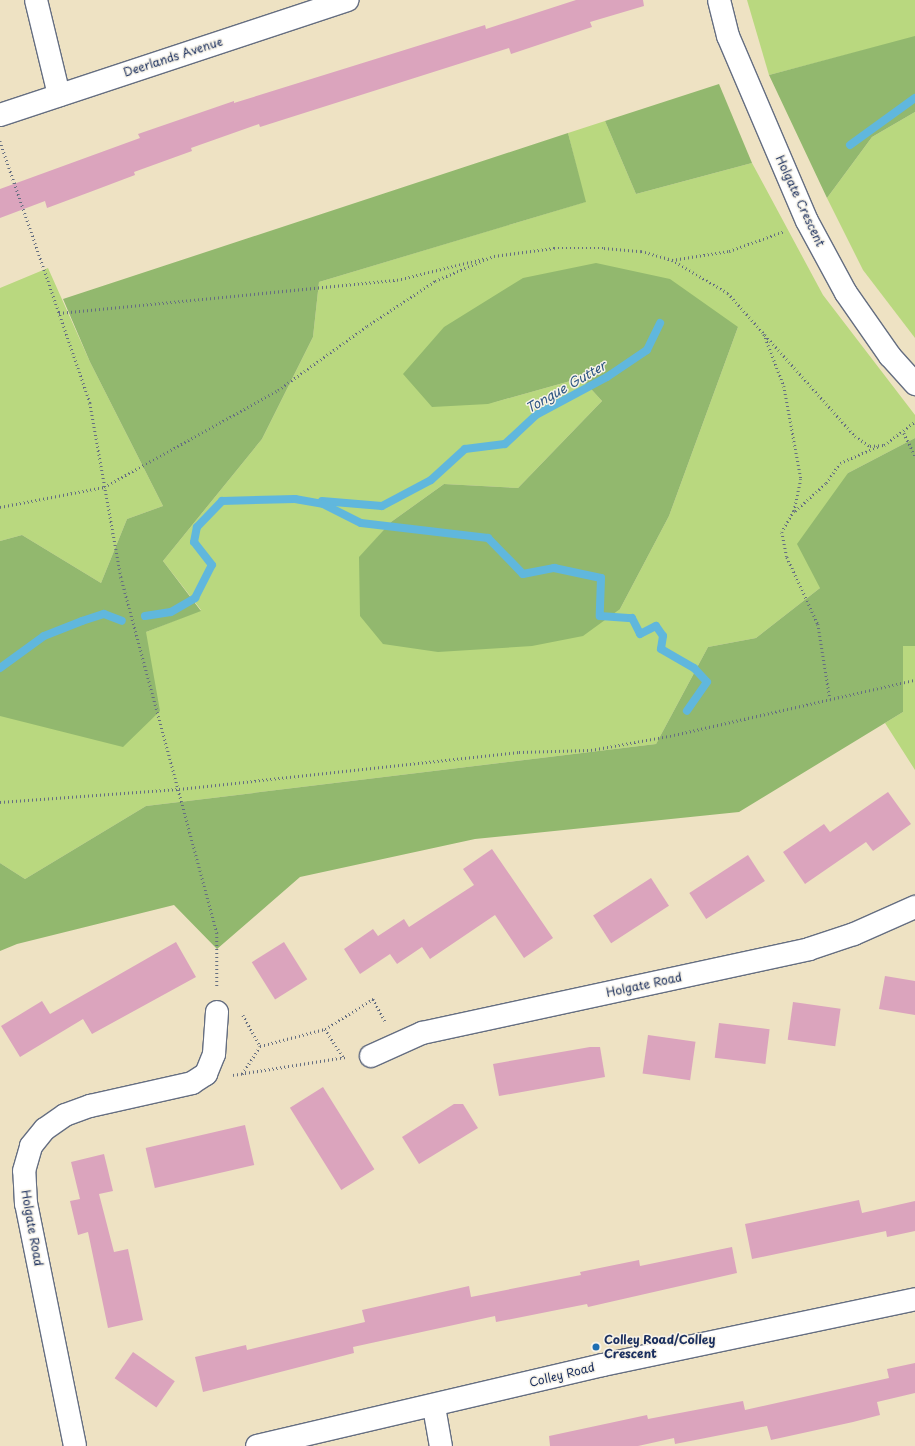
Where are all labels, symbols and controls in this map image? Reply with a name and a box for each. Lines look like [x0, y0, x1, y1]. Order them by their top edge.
street label: Deerlands Avenue [122, 34, 224, 80]
street label: Holgate Crescent [773, 153, 827, 249]
water label: Tongue Gutter [523, 358, 609, 416]
street label: Holgate Road [605, 970, 683, 1000]
street label: Holgate Road [18, 1189, 46, 1267]
place label: Colley Road/Colley Crescent [604, 1333, 717, 1361]
marker: Colley Road/Colley Crescent [591, 1342, 601, 1352]
street label: Colley Road [527, 1360, 597, 1390]

